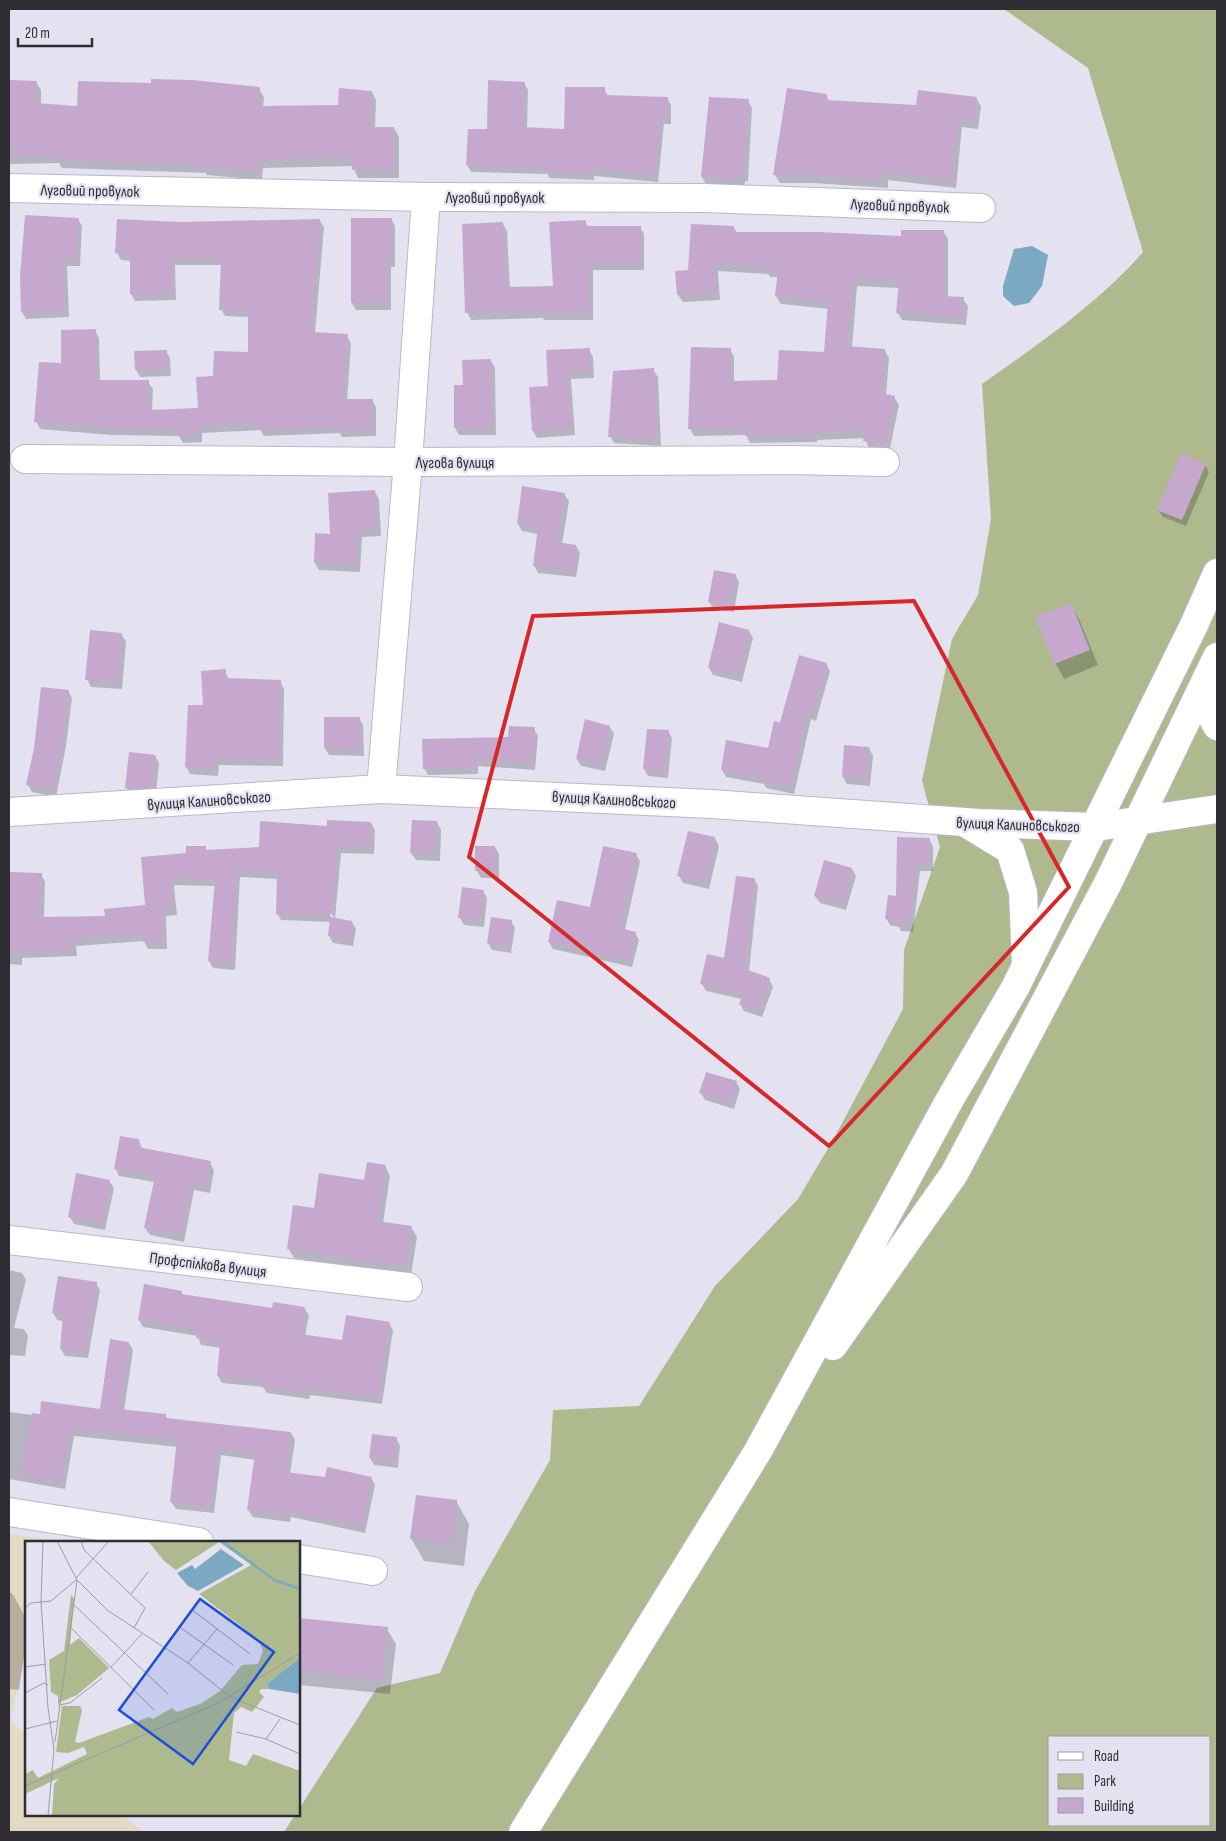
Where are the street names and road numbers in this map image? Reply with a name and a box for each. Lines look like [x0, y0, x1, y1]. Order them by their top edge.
street label: Луговий провулок [39, 181, 140, 202]
street label: Луговий провулок [445, 189, 545, 208]
street label: Луговий провулок [849, 195, 951, 218]
street label: Лугова вулиця [415, 454, 494, 473]
street label: вулиця Калиновського [147, 788, 272, 815]
street label: вулиця Калиновського [552, 788, 676, 813]
street label: вулиця Калиновського [956, 814, 1080, 837]
street label: Профспілкова вулиця [148, 1249, 267, 1282]

